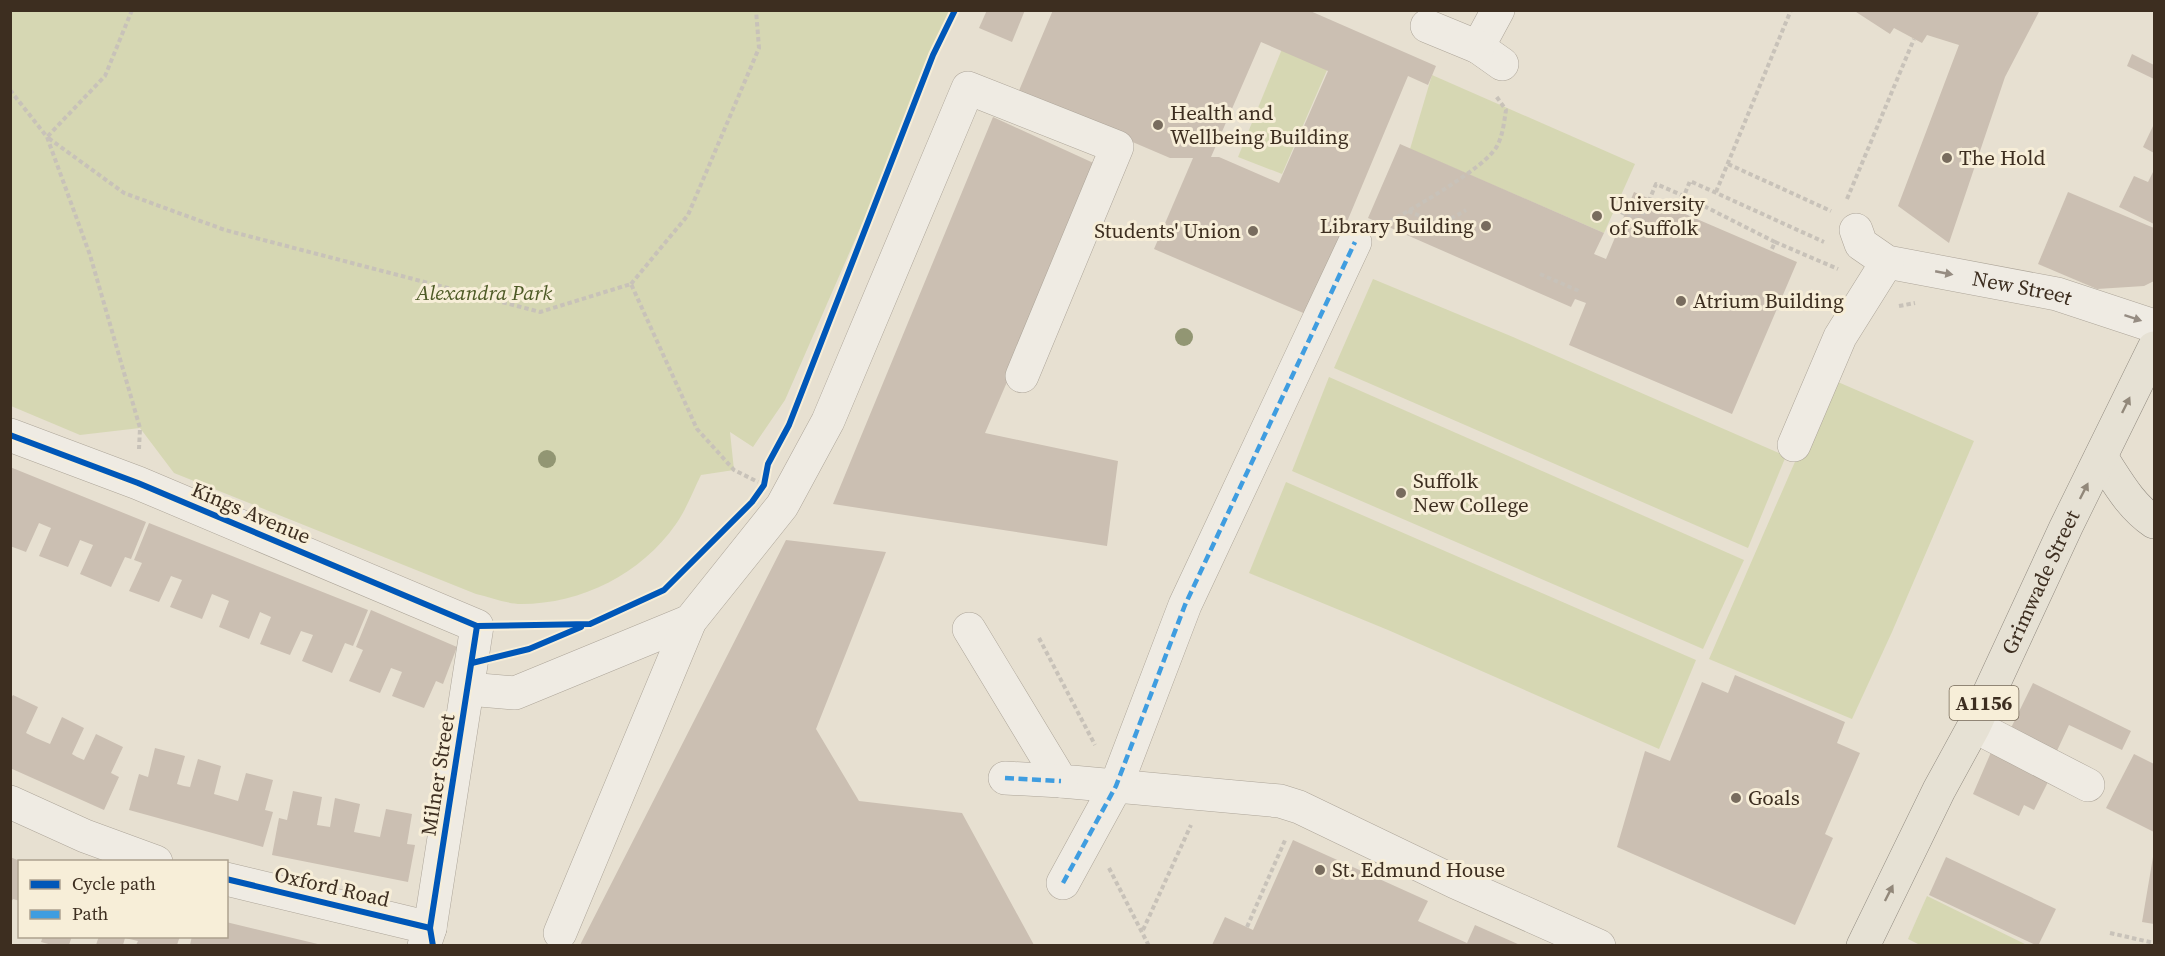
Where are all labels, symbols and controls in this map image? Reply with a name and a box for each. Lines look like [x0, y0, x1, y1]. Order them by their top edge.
place label: Health and Wellbeing Building [1170, 98, 1349, 151]
marker: Health and Wellbeing Building [1151, 118, 1165, 132]
place label: The Hold [1959, 143, 2046, 172]
marker: The Hold [1940, 151, 1954, 165]
place label: University of Suffolk [1609, 189, 1705, 242]
marker: University of Suffolk [1590, 209, 1604, 223]
place label: Library Building [1320, 211, 1474, 240]
place label: Students' Union [1094, 216, 1241, 245]
marker: Library Building [1479, 219, 1493, 233]
marker: Students' Union [1246, 224, 1260, 238]
street label: New Street [1970, 263, 2076, 312]
one-way arrow [1935, 269, 1954, 278]
park label: Alexandra Park [415, 278, 552, 307]
place label: Atrium Building [1693, 286, 1844, 315]
marker: Atrium Building [1674, 294, 1688, 308]
one-way arrow [2125, 314, 2143, 324]
one-way arrow [2122, 396, 2131, 413]
place label: Suffolk New College [1413, 466, 1529, 519]
street label: Kings Avenue [187, 474, 315, 551]
one-way arrow [2079, 482, 2089, 499]
marker: Suffolk New College [1394, 486, 1408, 500]
street label: Grimwade Street [1994, 505, 2086, 659]
road number: A1156 [1950, 686, 2018, 720]
street label: Milner Street [414, 712, 461, 838]
place label: Goals [1748, 783, 1800, 812]
marker: Goals [1729, 791, 1743, 805]
place label: St. Edmund House [1332, 855, 1505, 884]
street label: Oxford Road [272, 859, 393, 914]
legend [18, 860, 228, 938]
marker: St. Edmund House [1313, 863, 1327, 877]
text: Cycle path [72, 871, 156, 896]
one-way arrow [1884, 885, 1894, 902]
text: Path [72, 901, 109, 926]

